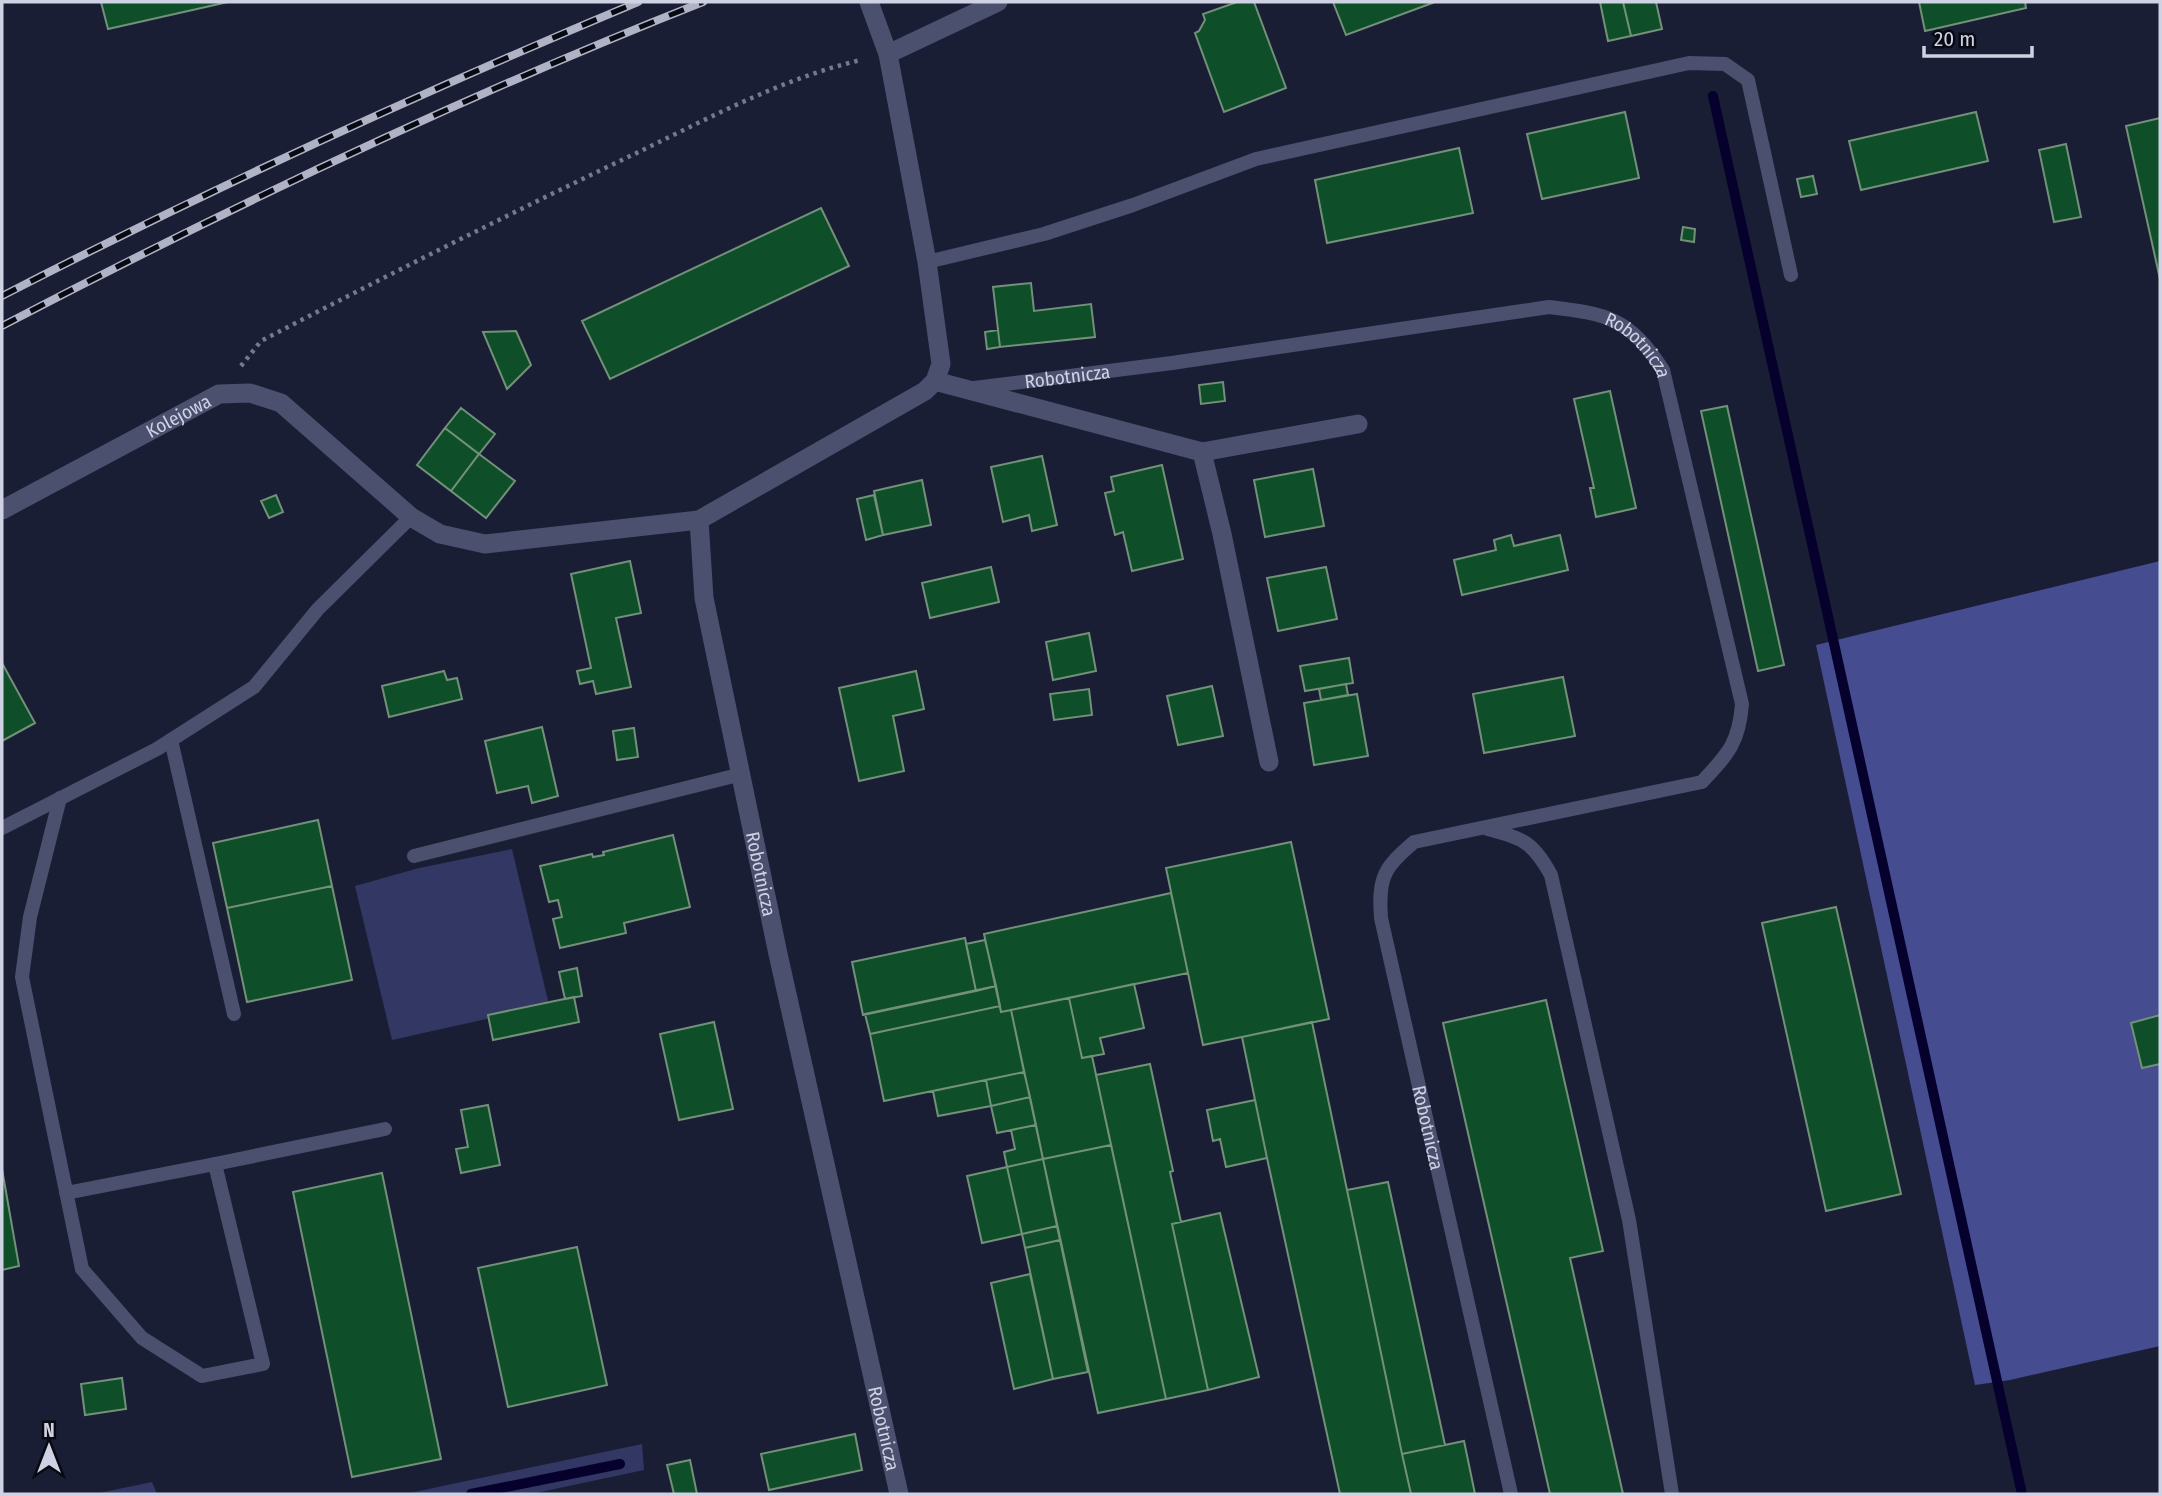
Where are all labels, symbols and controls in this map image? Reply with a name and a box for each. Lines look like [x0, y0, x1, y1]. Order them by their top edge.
scale bar [1924, 14, 2032, 58]
text: 20 m [1934, 26, 1975, 52]
street label: Robotnicza [1602, 307, 1675, 380]
street label: Robotnicza [1023, 360, 1111, 394]
street label: Kolejowa [142, 389, 215, 443]
street label: Robotnicza [741, 830, 781, 918]
street label: Robotnicza [1407, 1083, 1448, 1172]
street label: Robotnicza [863, 1384, 904, 1473]
north arrow [14, 1412, 84, 1482]
text: N [43, 1419, 55, 1442]

